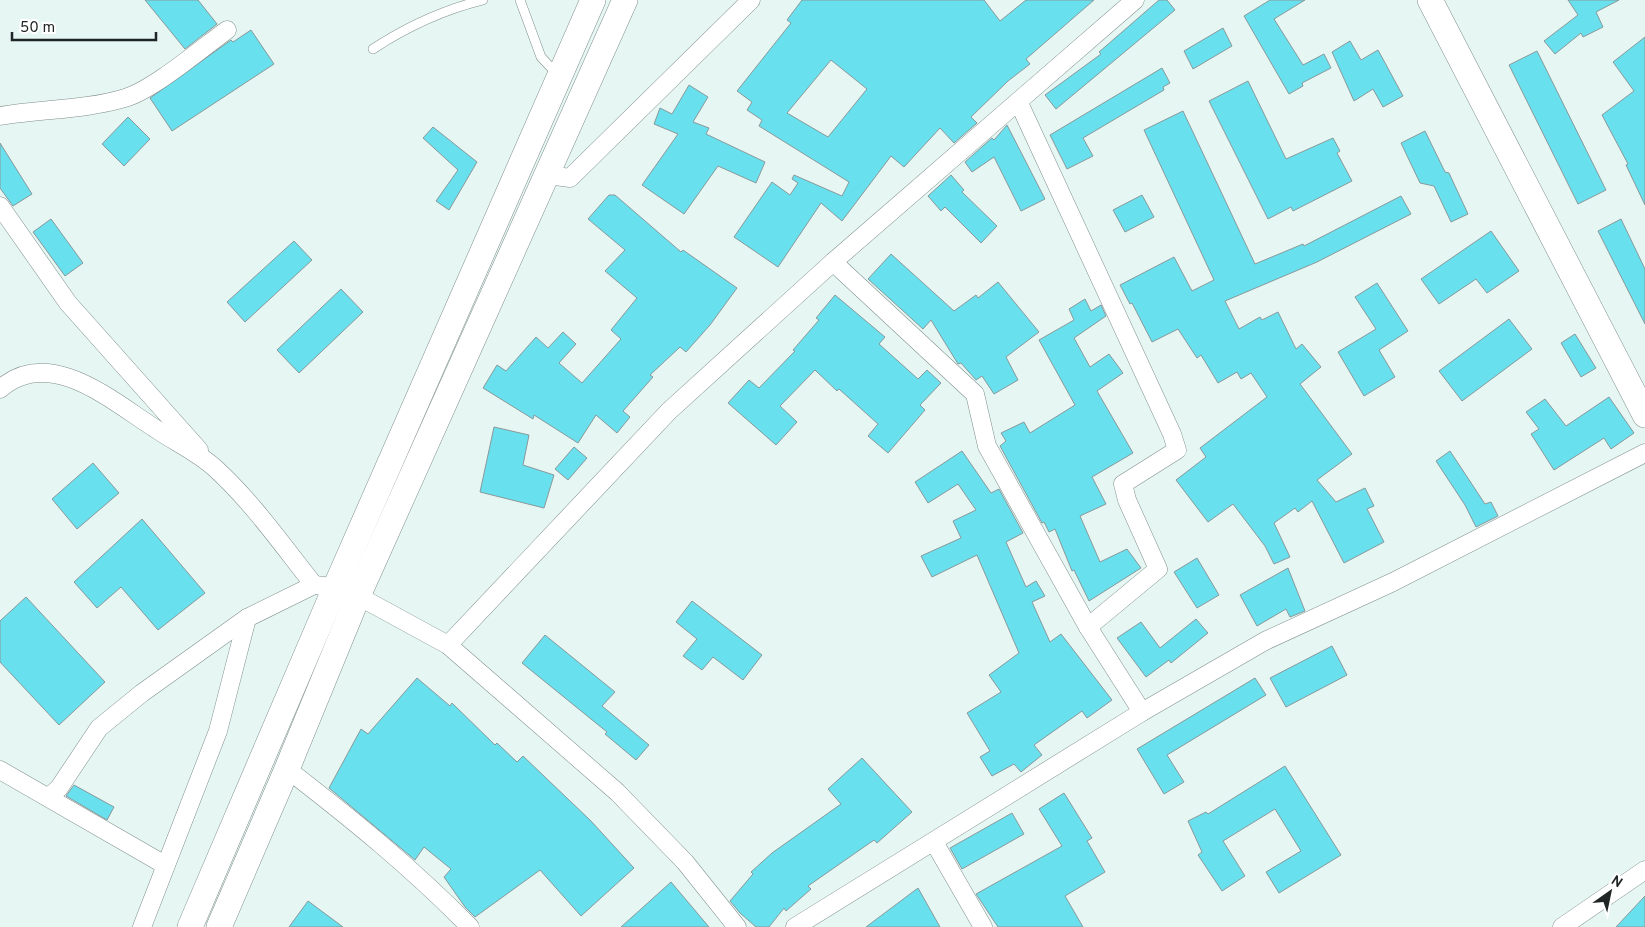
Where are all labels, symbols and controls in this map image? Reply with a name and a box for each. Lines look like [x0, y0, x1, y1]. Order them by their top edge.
scale bar [12, 10, 156, 42]
text: 50 m [20, 19, 55, 38]
north arrow [1585, 867, 1635, 917]
text: N [1607, 872, 1625, 892]

